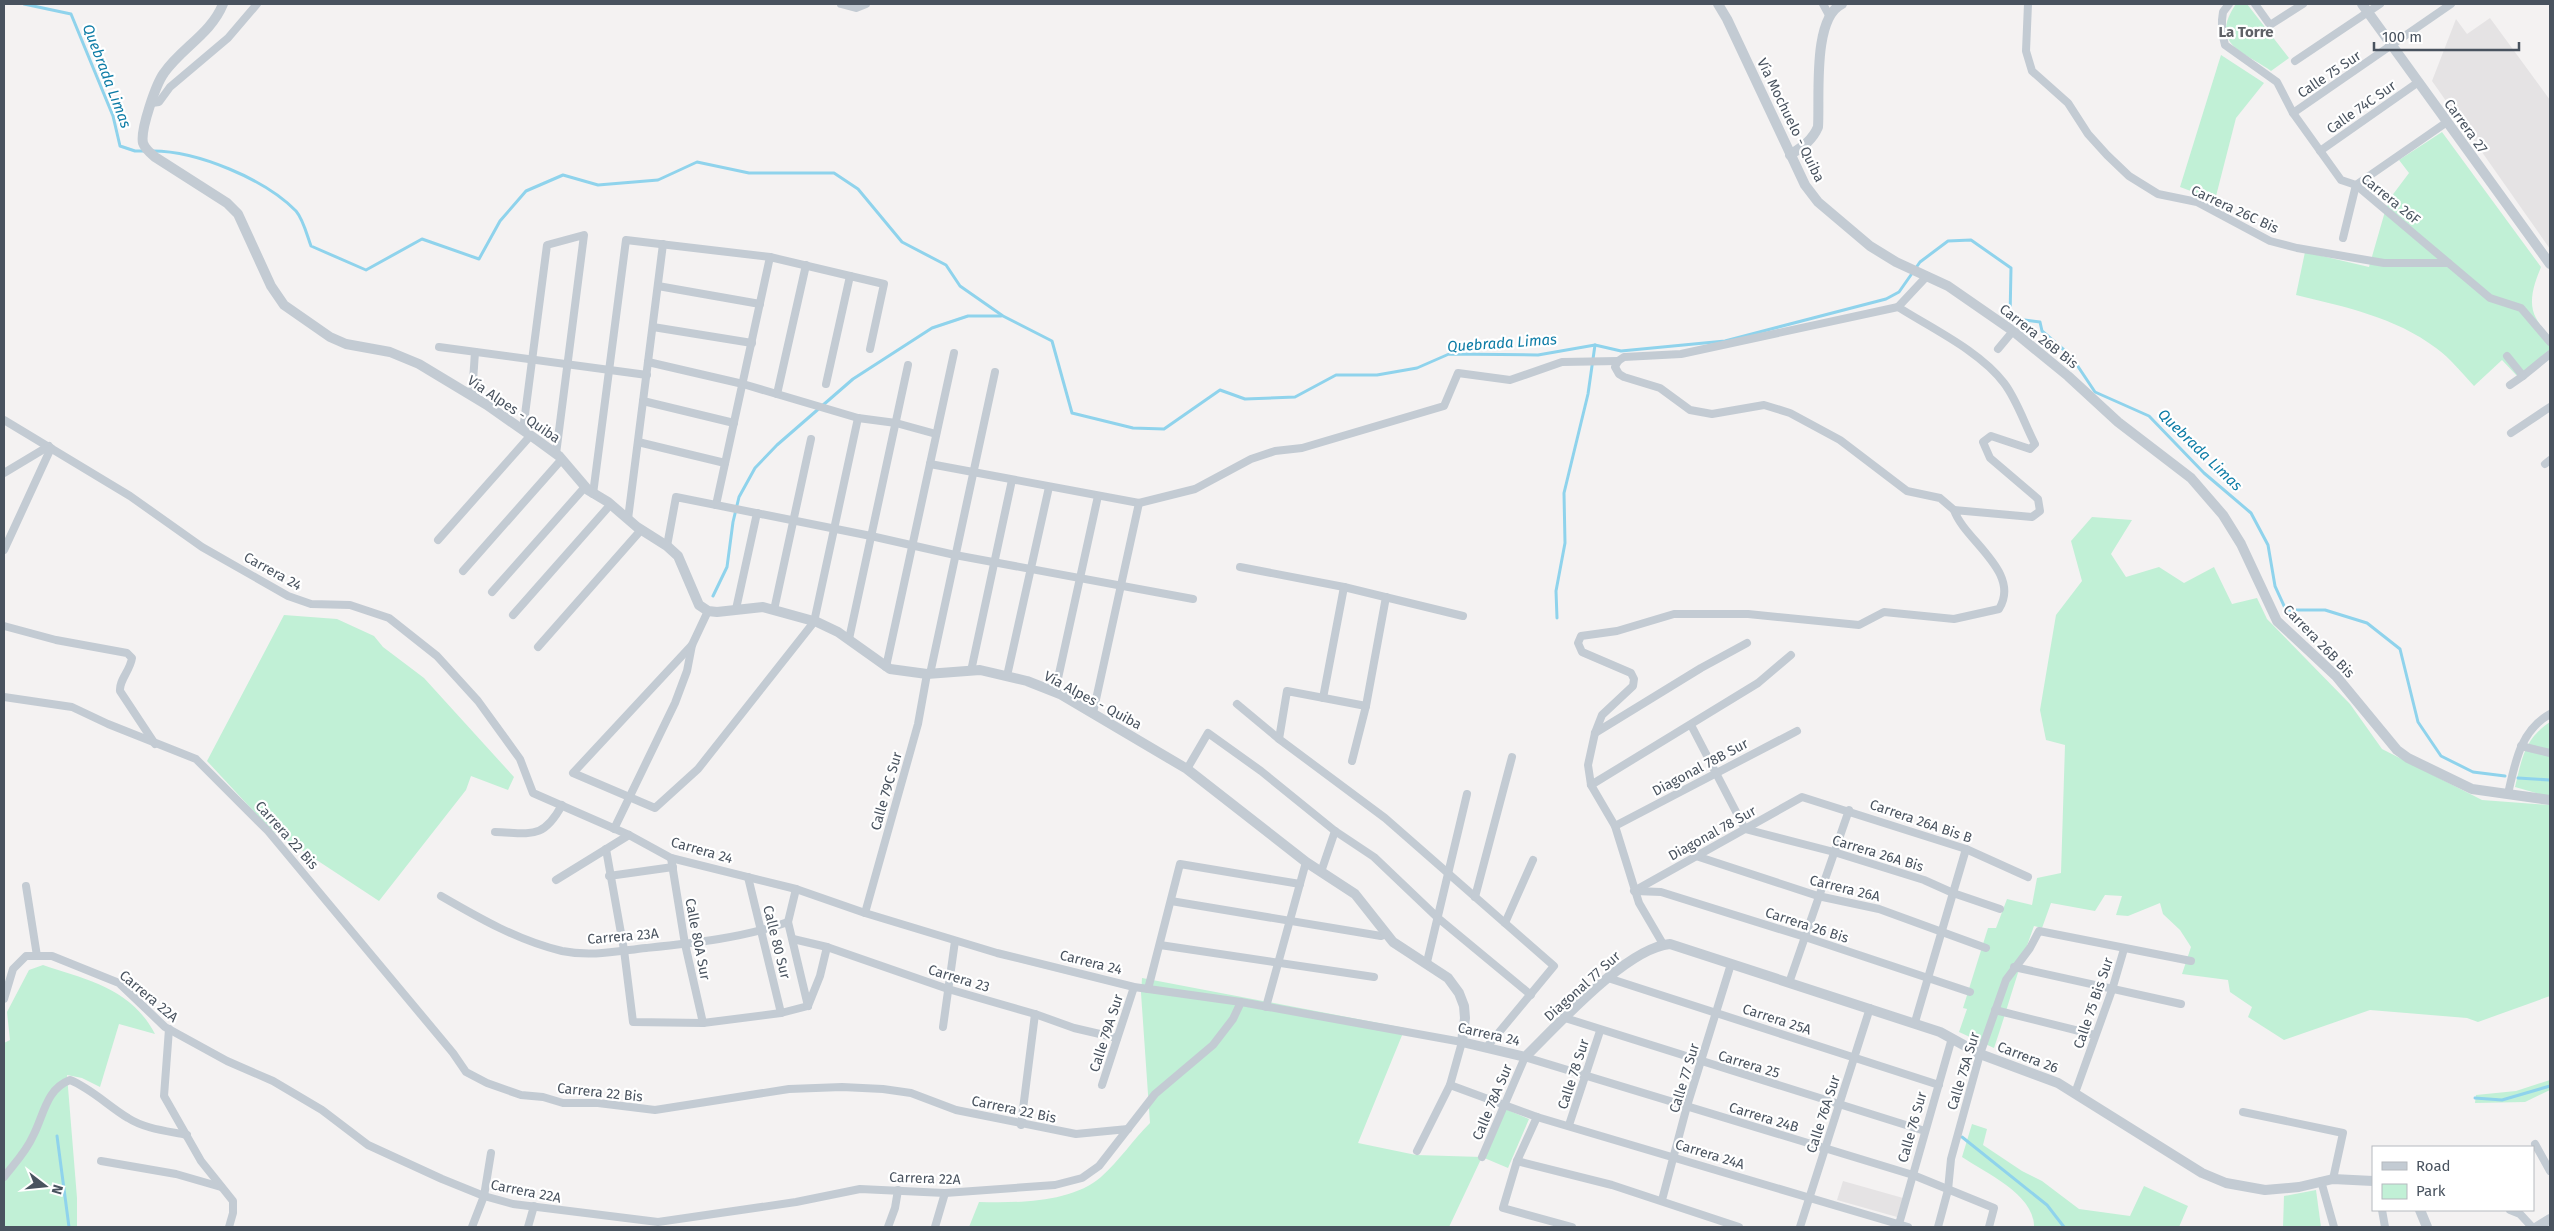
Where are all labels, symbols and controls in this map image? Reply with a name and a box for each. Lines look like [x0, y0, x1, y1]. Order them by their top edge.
scale bar [2374, 20, 2519, 52]
water label: Quebrada Limas [79, 21, 135, 131]
district label: La Torre [2218, 23, 2274, 41]
text: 100 m [2382, 28, 2422, 46]
street label: Calle 75 Sur [2294, 47, 2365, 102]
street label: Vía Mochuelo - Quiba [1753, 55, 1828, 185]
street label: Calle 74C Sur [2323, 77, 2400, 137]
street label: Carrera 27 [2440, 96, 2491, 157]
street label: Carrera 26F [2358, 170, 2424, 228]
street label: Carrera 26C Bis [2188, 182, 2282, 237]
street label: Carrera 26B Bis [1996, 300, 2082, 373]
water label: Quebrada Limas [1446, 330, 1558, 356]
street label: Vía Alpes - Quiba [464, 372, 563, 447]
water label: Quebrada Limas [2154, 405, 2246, 495]
street label: Carrera 24 [241, 549, 305, 595]
street label: Carrera 26B Bis [2279, 601, 2358, 682]
street label: Vía Alpes - Quiba [1041, 667, 1145, 733]
street label: Diagonal 78B Sur [1649, 735, 1752, 800]
street label: Calle 79C Sur [867, 749, 906, 832]
street label: Carrera 26A Bis B [1868, 796, 1974, 847]
street label: Carrera 22 Bis [251, 798, 322, 873]
street label: Diagonal 78 Sur [1665, 802, 1760, 865]
street label: Carrera 26A Bis [1830, 832, 1926, 876]
street label: Carrera 24 [669, 834, 735, 868]
street label: Carrera 26A [1808, 872, 1882, 905]
street label: Calle 80A Sur [681, 897, 714, 982]
street label: Calle 80 Sur [759, 904, 794, 981]
street label: Carrera 26 Bis [1763, 904, 1851, 947]
street label: Carrera 23A [587, 925, 659, 948]
street label: Carrera 24 [1058, 947, 1124, 979]
street label: Diagonal 77 Sur [1541, 947, 1624, 1025]
street label: Calle 75 Bis Sur [2070, 955, 2117, 1051]
street label: Carrera 23 [926, 961, 992, 996]
street label: Carrera 22A [116, 967, 182, 1026]
street label: Calle 79A Sur [1086, 992, 1127, 1074]
street label: Carrera 25A [1740, 1000, 1813, 1039]
street label: Carrera 24 [1456, 1019, 1522, 1050]
street label: Calle 75A Sur [1944, 1030, 1984, 1112]
street label: Calle 78 Sur [1554, 1036, 1593, 1112]
street label: Carrera 26 [1995, 1038, 2061, 1077]
street label: Calle 77 Sur [1666, 1041, 1703, 1115]
street label: Carrera 25 [1716, 1047, 1782, 1082]
street label: Calle 78A Sur [1469, 1061, 1516, 1143]
street label: Calle 76A Sur [1803, 1072, 1844, 1155]
street label: Carrera 22 Bis [556, 1080, 644, 1106]
street label: Calle 76 Sur [1894, 1089, 1931, 1165]
street label: Carrera 22 Bis [970, 1092, 1058, 1127]
street label: Carrera 24B [1727, 1099, 1801, 1136]
street label: Carrera 24A [1673, 1136, 1747, 1173]
legend [2372, 1146, 2534, 1211]
text: Road [2416, 1157, 2451, 1175]
north arrow [20, 1161, 70, 1211]
street label: Carrera 22A [889, 1169, 961, 1188]
street label: Carrera 22A [489, 1176, 563, 1207]
text: Park [2416, 1182, 2446, 1200]
text: N [48, 1183, 66, 1196]

